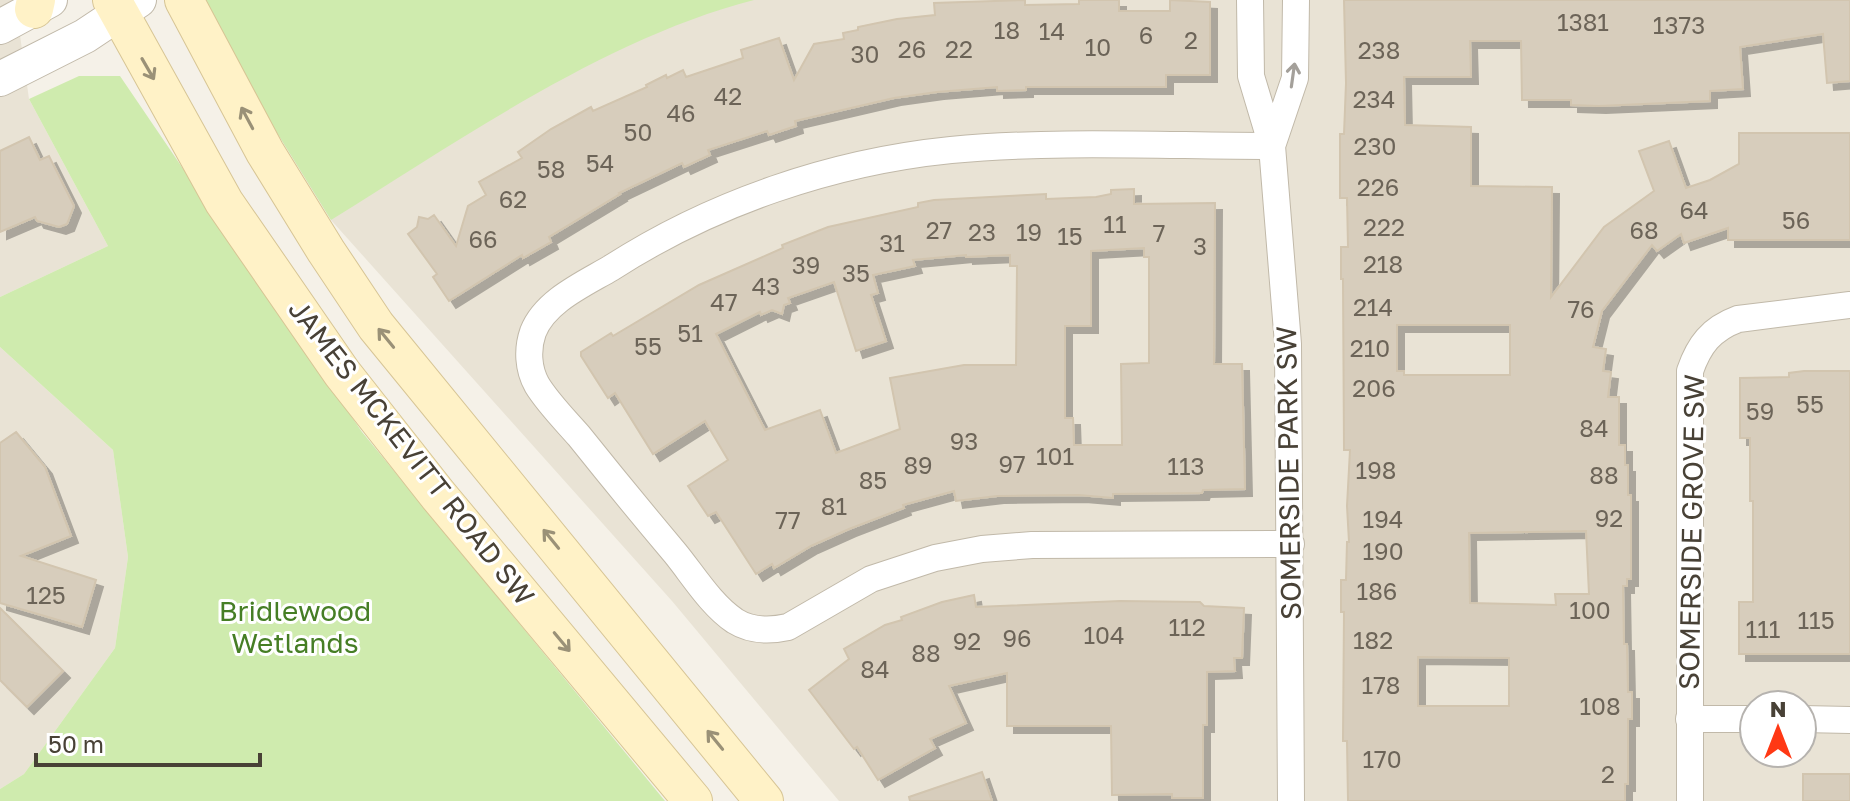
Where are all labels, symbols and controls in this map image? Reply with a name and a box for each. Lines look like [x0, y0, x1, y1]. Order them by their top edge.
house number: 1381 [1557, 7, 1609, 36]
house number: 1373 [1653, 10, 1705, 39]
house number: 18 [994, 15, 1020, 44]
house number: 14 [1039, 16, 1065, 45]
house number: 6 [1139, 20, 1153, 49]
house number: 2 [1184, 25, 1198, 54]
house number: 10 [1085, 32, 1111, 61]
house number: 26 [898, 34, 926, 63]
house number: 22 [945, 34, 973, 63]
house number: 238 [1358, 35, 1400, 64]
house number: 30 [851, 39, 879, 68]
one-way arrow [140, 57, 156, 80]
one-way arrow [1286, 62, 1301, 88]
house number: 42 [714, 81, 742, 110]
house number: 234 [1353, 84, 1395, 113]
house number: 46 [666, 98, 696, 127]
one-way arrow [239, 107, 255, 130]
house number: 50 [624, 117, 652, 146]
house number: 230 [1354, 131, 1396, 160]
house number: 54 [586, 148, 614, 177]
house number: 58 [537, 154, 565, 183]
house number: 226 [1357, 172, 1399, 201]
house number: 62 [499, 184, 527, 213]
house number: 64 [1679, 195, 1709, 224]
house number: 56 [1782, 205, 1810, 234]
house number: 11 [1103, 209, 1127, 238]
house number: 222 [1363, 212, 1405, 241]
house number: 27 [926, 215, 952, 244]
house number: 68 [1629, 215, 1659, 244]
house number: 23 [968, 217, 996, 246]
house number: 19 [1016, 217, 1042, 246]
house number: 7 [1153, 218, 1165, 247]
house number: 15 [1057, 221, 1083, 250]
house number: 66 [468, 224, 498, 253]
house number: 31 [879, 228, 905, 257]
house number: 3 [1193, 231, 1207, 260]
house number: 218 [1363, 249, 1403, 278]
house number: 39 [792, 250, 820, 279]
house number: 35 [842, 258, 870, 287]
house number: 43 [752, 271, 780, 300]
house number: 47 [710, 287, 738, 316]
house number: 214 [1353, 292, 1393, 321]
street label: JAMES MCKEVITT ROAD SW [282, 293, 542, 612]
house number: 76 [1567, 294, 1595, 323]
house number: 51 [677, 318, 703, 347]
street label: SOMERSIDE PARK SW [1269, 326, 1307, 620]
one-way arrow [377, 328, 395, 348]
house number: 55 [634, 331, 662, 360]
house number: 210 [1350, 333, 1390, 362]
house number: 206 [1352, 373, 1396, 402]
street label: SOMERSIDE GROVE SW [1672, 374, 1710, 690]
house number: 55 [1796, 389, 1824, 418]
house number: 59 [1746, 396, 1774, 425]
house number: 84 [1579, 413, 1609, 442]
house number: 93 [950, 426, 978, 455]
house number: 101 [1036, 441, 1074, 470]
house number: 97 [998, 449, 1026, 478]
house number: 89 [903, 450, 933, 479]
house number: 113 [1167, 451, 1205, 480]
house number: 198 [1356, 455, 1396, 484]
house number: 88 [1589, 460, 1619, 489]
house number: 85 [859, 465, 887, 494]
house number: 81 [821, 491, 847, 520]
house number: 92 [1595, 503, 1623, 532]
house number: 194 [1363, 504, 1403, 533]
house number: 77 [775, 505, 801, 534]
one-way arrow [542, 529, 560, 549]
house number: 190 [1362, 536, 1404, 565]
house number: 186 [1357, 576, 1397, 605]
house number: 125 [26, 580, 66, 609]
park label: Bridlewood Wetlands [219, 594, 371, 659]
house number: 100 [1569, 595, 1611, 624]
house number: 115 [1797, 605, 1835, 634]
house number: 112 [1168, 612, 1206, 641]
house number: 111 [1746, 614, 1780, 643]
house number: 104 [1083, 620, 1125, 649]
house number: 96 [1002, 623, 1032, 652]
house number: 182 [1353, 625, 1393, 654]
house number: 92 [953, 626, 981, 655]
one-way arrow [553, 631, 571, 651]
house number: 88 [911, 638, 941, 667]
house number: 84 [860, 654, 890, 683]
house number: 178 [1362, 670, 1401, 699]
north arrow [1738, 689, 1818, 769]
house number: 108 [1579, 691, 1621, 720]
text: N [1770, 695, 1786, 722]
scale bar [36, 717, 260, 767]
text: 50 m [48, 729, 104, 758]
one-way arrow [706, 730, 724, 751]
house number: 170 [1362, 744, 1402, 773]
house number: 2 [1601, 759, 1615, 788]

